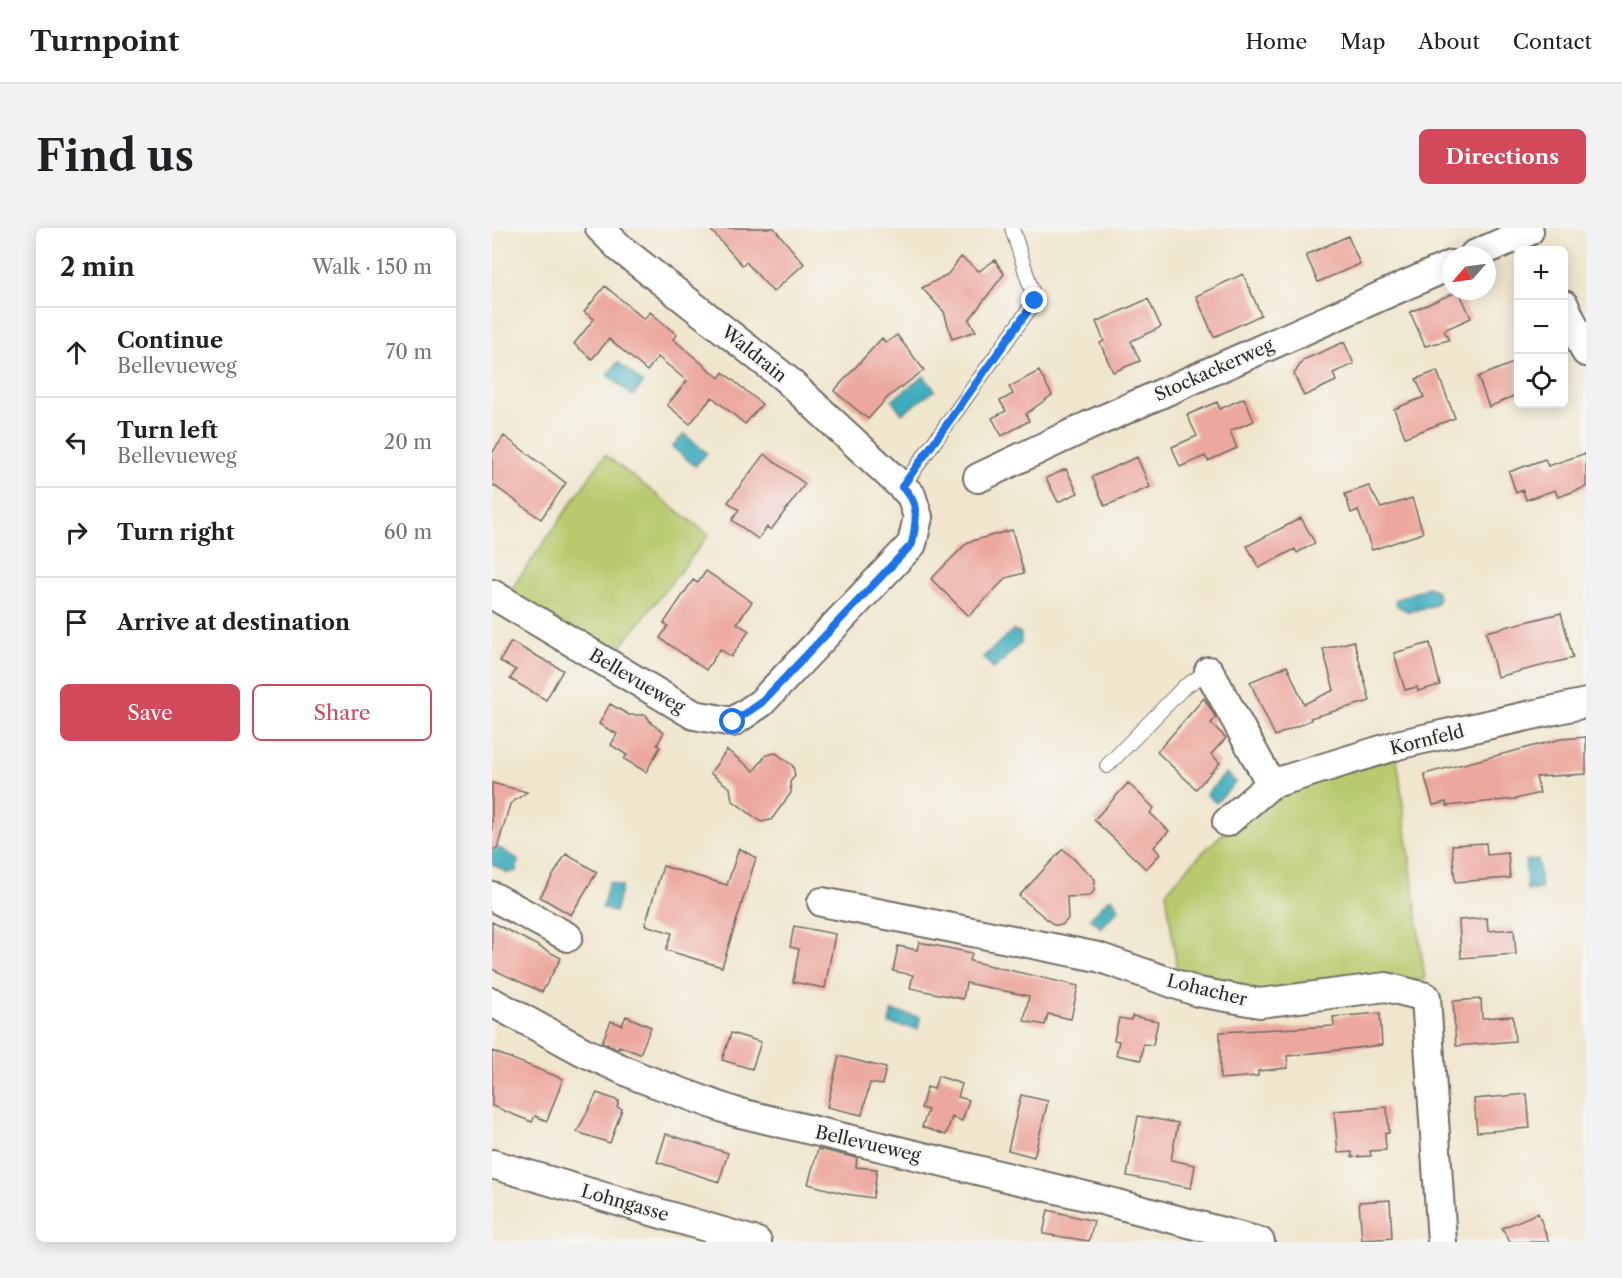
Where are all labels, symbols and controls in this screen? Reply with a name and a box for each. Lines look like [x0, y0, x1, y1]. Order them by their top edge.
text: Turnpoint [30, 24, 179, 58]
text: Home [1246, 29, 1307, 54]
text: Map [1340, 29, 1385, 54]
text: About [1418, 29, 1480, 54]
text: Contact [1513, 29, 1592, 54]
button: Directions [1419, 129, 1586, 184]
text: Find us [36, 130, 194, 182]
north arrow [1442, 246, 1496, 300]
map controls [1514, 246, 1568, 408]
button: + [1514, 246, 1568, 300]
text: 2 min [60, 251, 135, 283]
text: Walk · 150 m [312, 255, 432, 279]
route end [1021, 287, 1047, 313]
button: − [1514, 300, 1568, 354]
street label: Waldrain [716, 320, 791, 387]
text: Continue [117, 327, 223, 354]
street label: Stockackerweg [1151, 334, 1277, 406]
icon: ahead [60, 336, 93, 369]
text: 70 m [386, 340, 432, 364]
text: Bellevueweg [117, 354, 237, 378]
button: locate [1514, 354, 1568, 408]
text: Turn left [117, 417, 218, 444]
icon: left [60, 426, 93, 459]
text: 20 m [384, 430, 432, 454]
text: Bellevueweg [117, 444, 237, 468]
icon: right [60, 516, 93, 549]
text: Turn right [117, 519, 235, 546]
text: 60 m [384, 520, 432, 544]
icon: arrive [60, 606, 93, 639]
text: Arrive at destination [117, 609, 350, 636]
street label: Bellevueweg [585, 644, 689, 718]
button: Save [60, 684, 240, 741]
button: Share [252, 684, 432, 741]
route start [719, 708, 745, 734]
street label: Kornfeld [1388, 720, 1466, 760]
street label: Lohacher [1165, 969, 1250, 1011]
street label: Bellevueweg [813, 1121, 923, 1167]
street label: Lohngasse [579, 1180, 671, 1226]

